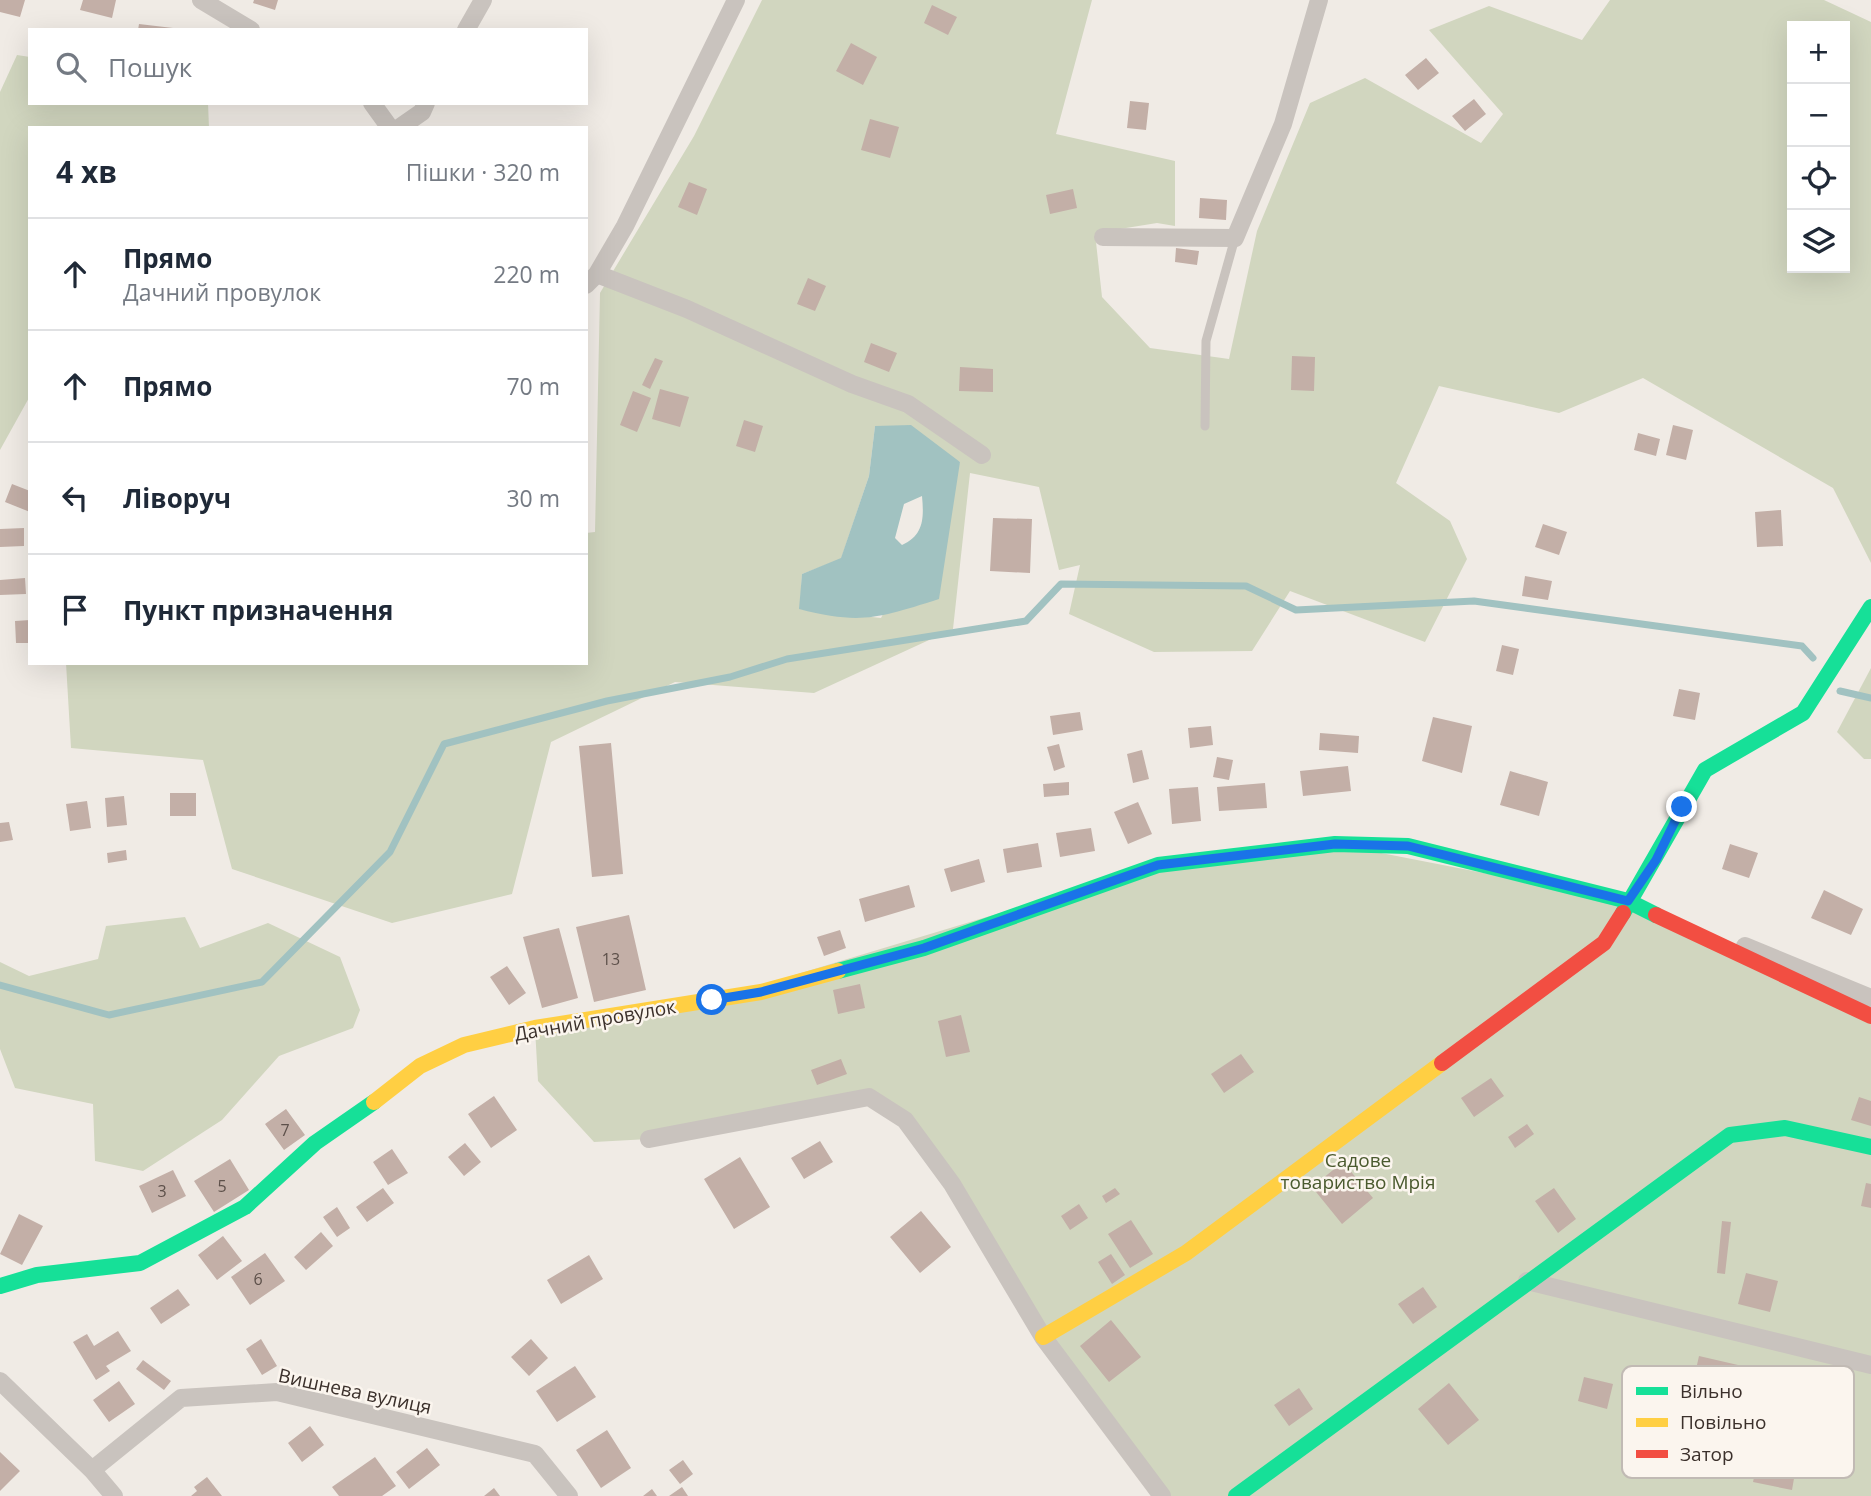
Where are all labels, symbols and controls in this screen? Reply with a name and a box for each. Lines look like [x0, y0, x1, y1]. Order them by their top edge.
map controls [1787, 21, 1850, 273]
button: + [1787, 21, 1850, 84]
search box [28, 28, 588, 105]
icon: search [52, 48, 90, 86]
text: Пошук [108, 49, 192, 85]
button: − [1787, 84, 1850, 147]
button: locate [1787, 147, 1850, 210]
text: 4 хв [56, 151, 117, 192]
text: Пішки · 320 m [406, 156, 560, 188]
button: layers [1787, 210, 1850, 273]
text: Прямо [123, 240, 212, 276]
icon: ahead [56, 255, 94, 293]
text: 220 m [493, 258, 560, 290]
text: Дачний провулок [123, 276, 321, 308]
icon: ahead [56, 367, 94, 405]
text: Прямо [123, 368, 212, 404]
text: 70 m [506, 370, 560, 402]
icon: left [56, 479, 94, 517]
text: Ліворуч [123, 480, 231, 516]
text: 30 m [506, 482, 560, 514]
icon: arrive [56, 591, 94, 629]
text: Пункт призначення [123, 592, 393, 628]
route end [1666, 791, 1697, 822]
house number: 13 [602, 948, 620, 970]
route start [696, 984, 727, 1015]
street label: Дачний провулок [512, 993, 678, 1047]
house number: 7 [280, 1119, 290, 1141]
park label: Садове товариство Мрія [1281, 1147, 1435, 1195]
house number: 5 [217, 1175, 227, 1197]
house number: 3 [157, 1180, 167, 1202]
house number: 6 [253, 1268, 263, 1290]
street label: Вишнева вулиця [276, 1362, 434, 1420]
legend [1622, 1366, 1854, 1478]
text: Вільно [1680, 1378, 1743, 1404]
text: Повільно [1680, 1409, 1767, 1435]
text: Затор [1680, 1441, 1734, 1467]

